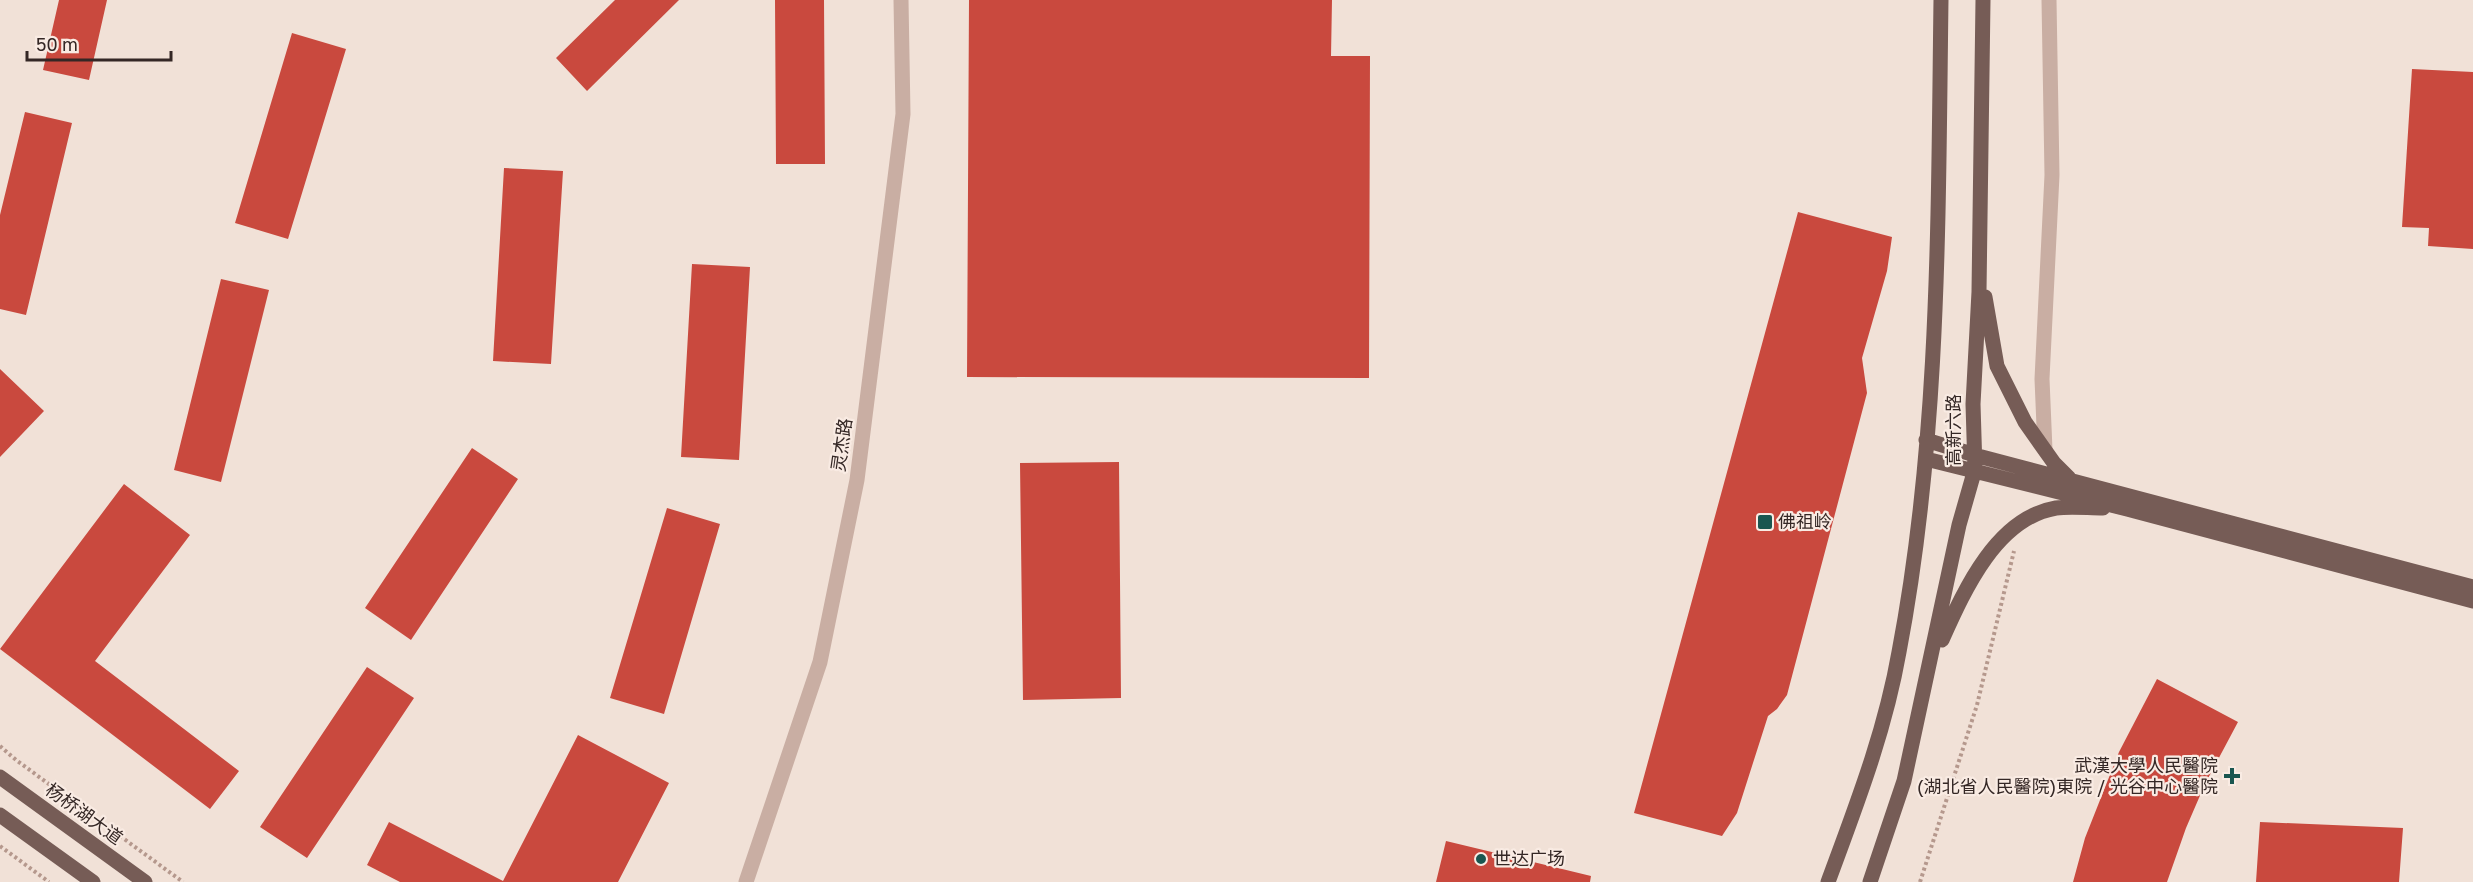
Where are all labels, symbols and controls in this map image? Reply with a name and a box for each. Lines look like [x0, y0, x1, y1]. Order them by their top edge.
scale bar [27, 24, 171, 62]
text: 50 m [36, 33, 78, 55]
street label: 高新六路 [1942, 394, 1964, 466]
street label: 灵杰路 [826, 417, 856, 473]
place label: 佛祖岭 [1778, 510, 1832, 532]
marker: 佛祖岭 [1756, 513, 1774, 531]
place label: 武漢大學人民醫院 (湖北省人民醫院)東院 / 光谷中心醫院 [1917, 754, 2218, 797]
marker: 武漢大學人民醫院 (湖北省人民醫院)東院 / 光谷中心醫院 [2223, 767, 2241, 785]
street label: 杨桥湖大道 [42, 778, 127, 849]
place label: 世达广场 [1493, 847, 1565, 869]
marker: 世达广场 [1474, 852, 1488, 866]

